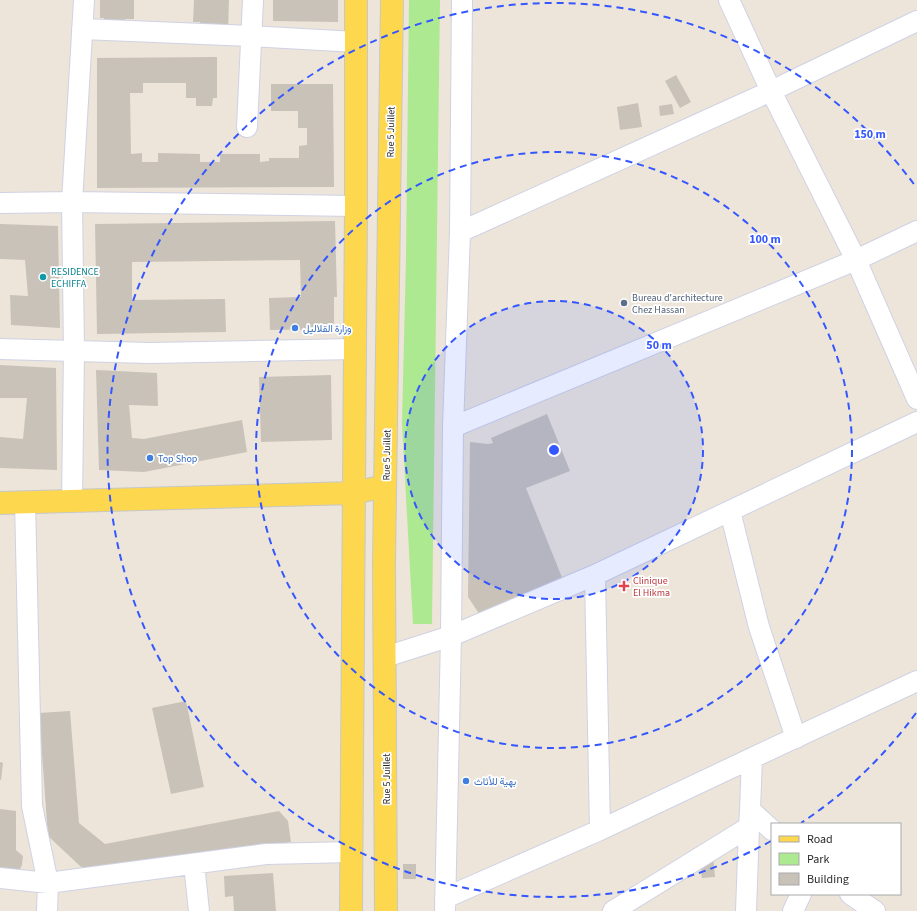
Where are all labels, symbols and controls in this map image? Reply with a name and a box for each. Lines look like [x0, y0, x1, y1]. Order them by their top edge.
street label: Rue 5 Juillet [384, 106, 398, 158]
text: 150 m [854, 126, 886, 143]
text: 100 m [749, 231, 781, 248]
place label: RESIDENCE ECHIFFA [51, 265, 99, 291]
marker: RESIDENCE ECHIFFA [38, 272, 48, 282]
place label: Bureau d'architecture Chez Hassan [632, 291, 723, 317]
marker: Bureau d'architecture Chez Hassan [619, 298, 629, 308]
place label: وزارة القلاليل [303, 322, 352, 336]
marker: وزارة القلاليل [290, 323, 300, 333]
text: 50 m [646, 337, 672, 354]
street label: Rue 5 Juillet [380, 429, 394, 481]
centre of rings [547, 443, 561, 457]
place label: Top Shop [158, 452, 198, 466]
marker: Top Shop [145, 453, 155, 463]
place label: Clinique El Hikma [633, 574, 670, 600]
marker: Clinique El Hikma [618, 580, 630, 592]
street label: Rue 5 Juillet [380, 753, 394, 805]
place label: بهية للأثاث [474, 775, 516, 789]
marker: بهية للأثاث [461, 776, 471, 786]
legend [771, 823, 901, 895]
text: Road [807, 831, 833, 848]
text: Park [807, 851, 829, 868]
text: Building [807, 871, 849, 888]

